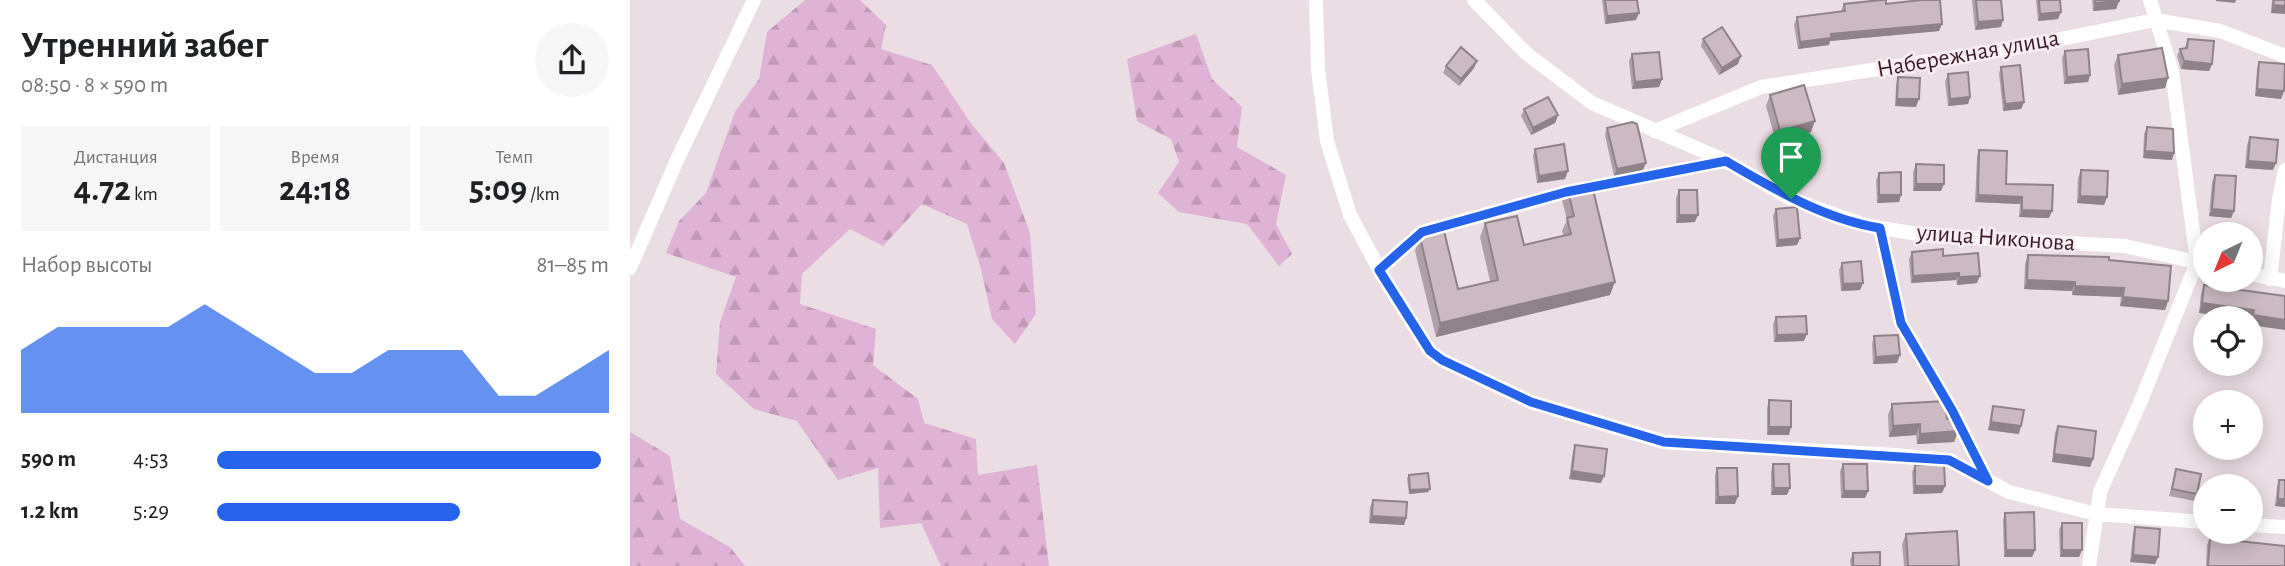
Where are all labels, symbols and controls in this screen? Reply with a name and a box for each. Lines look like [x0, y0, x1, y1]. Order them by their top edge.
button: share [535, 23, 609, 97]
street label: Набережная улица [1875, 26, 2061, 82]
text: Утренний забег [21, 27, 268, 65]
text: 08:50 · 8 × 590 m [21, 74, 168, 97]
pin [1761, 127, 1821, 199]
icon: arrive [1772, 138, 1810, 176]
text: Дистанция [74, 148, 158, 167]
text: Время [290, 148, 340, 167]
text: Темп [495, 148, 533, 167]
text: 4.72 [74, 172, 131, 207]
text: 24:18 [279, 172, 351, 207]
text: 5:09 [469, 172, 527, 207]
text: km [131, 185, 158, 204]
text: /km [527, 185, 560, 204]
street label: улица Никонова [1915, 220, 2076, 256]
north arrow [2193, 222, 2263, 292]
map controls [2193, 222, 2263, 544]
text: Набор высоты [21, 254, 153, 277]
text: 81–85 m [537, 254, 609, 277]
button: locate [2193, 306, 2263, 376]
button: + [2193, 390, 2263, 460]
text: 590 m [21, 448, 76, 471]
text: 4:53 [133, 448, 168, 471]
button: − [2193, 474, 2263, 544]
text: 1.2 km [21, 500, 79, 523]
text: 5:29 [133, 500, 169, 523]

